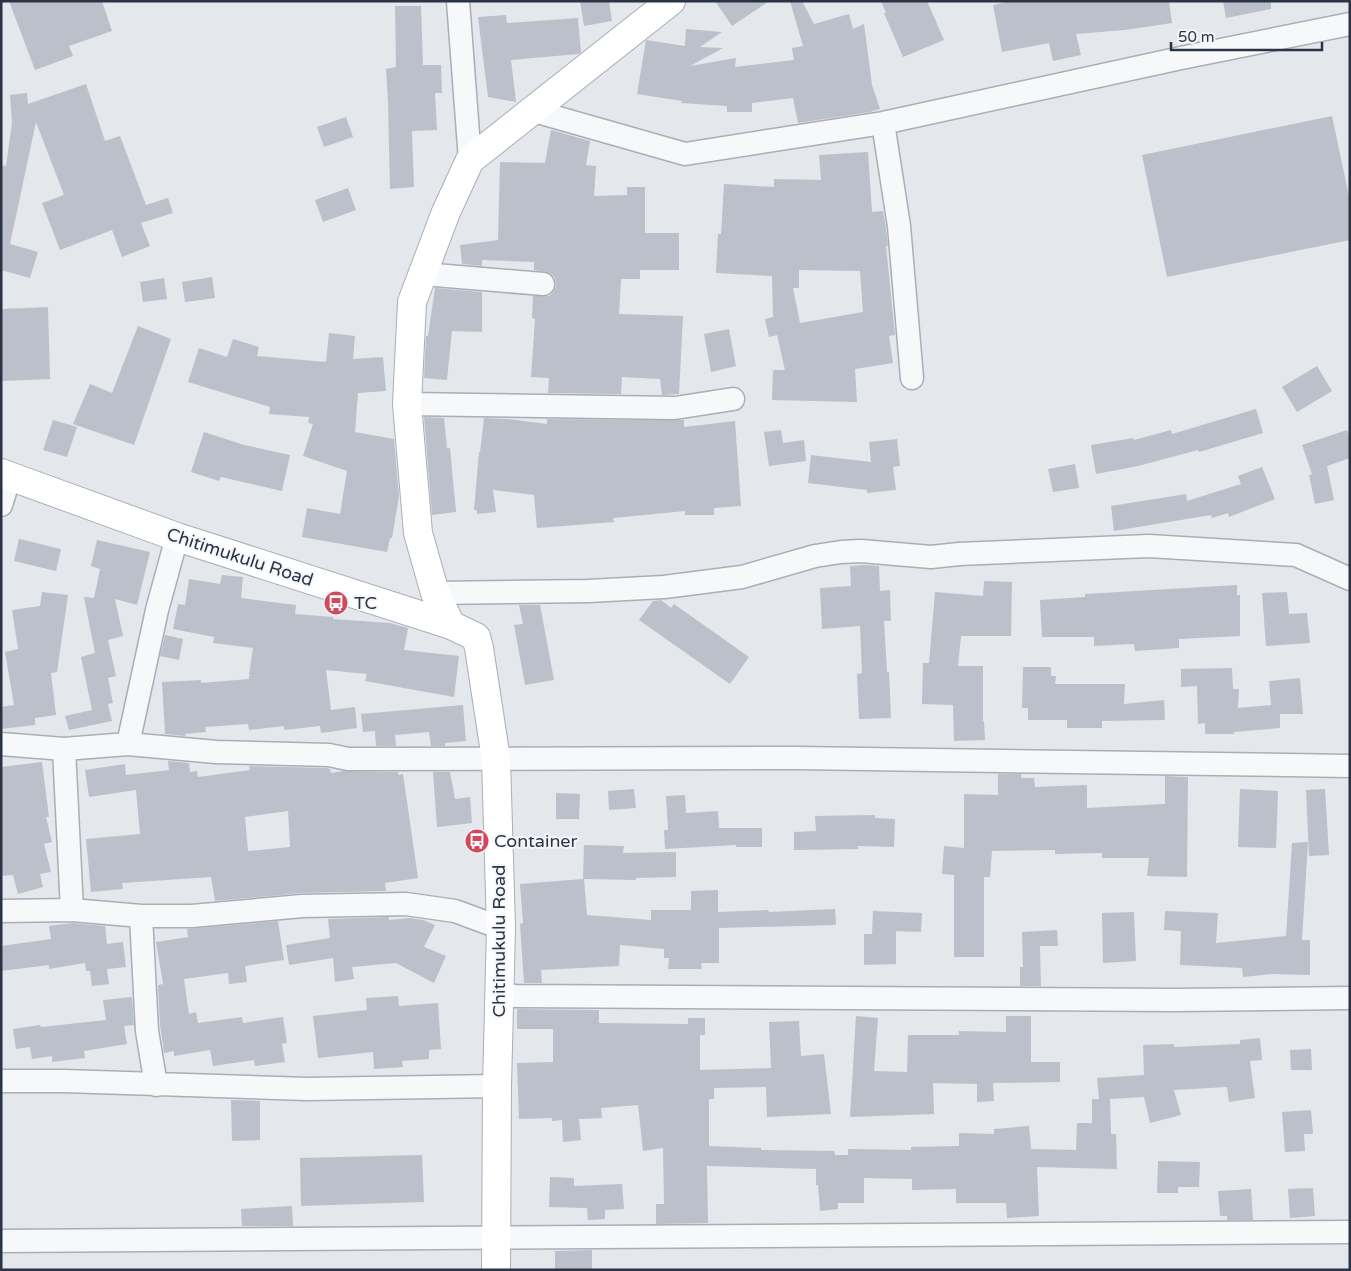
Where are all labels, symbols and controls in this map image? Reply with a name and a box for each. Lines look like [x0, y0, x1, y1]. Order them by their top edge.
scale bar [1171, 20, 1322, 52]
text: 50 m [1178, 28, 1215, 46]
street label: Chitimukulu Road [164, 523, 316, 591]
bus stop icon: TC [323, 590, 349, 616]
place label: TC [354, 592, 377, 614]
bus stop icon: Container [464, 828, 490, 854]
place label: Container [494, 830, 578, 852]
street label: Chitimukulu Road [488, 865, 510, 1017]

